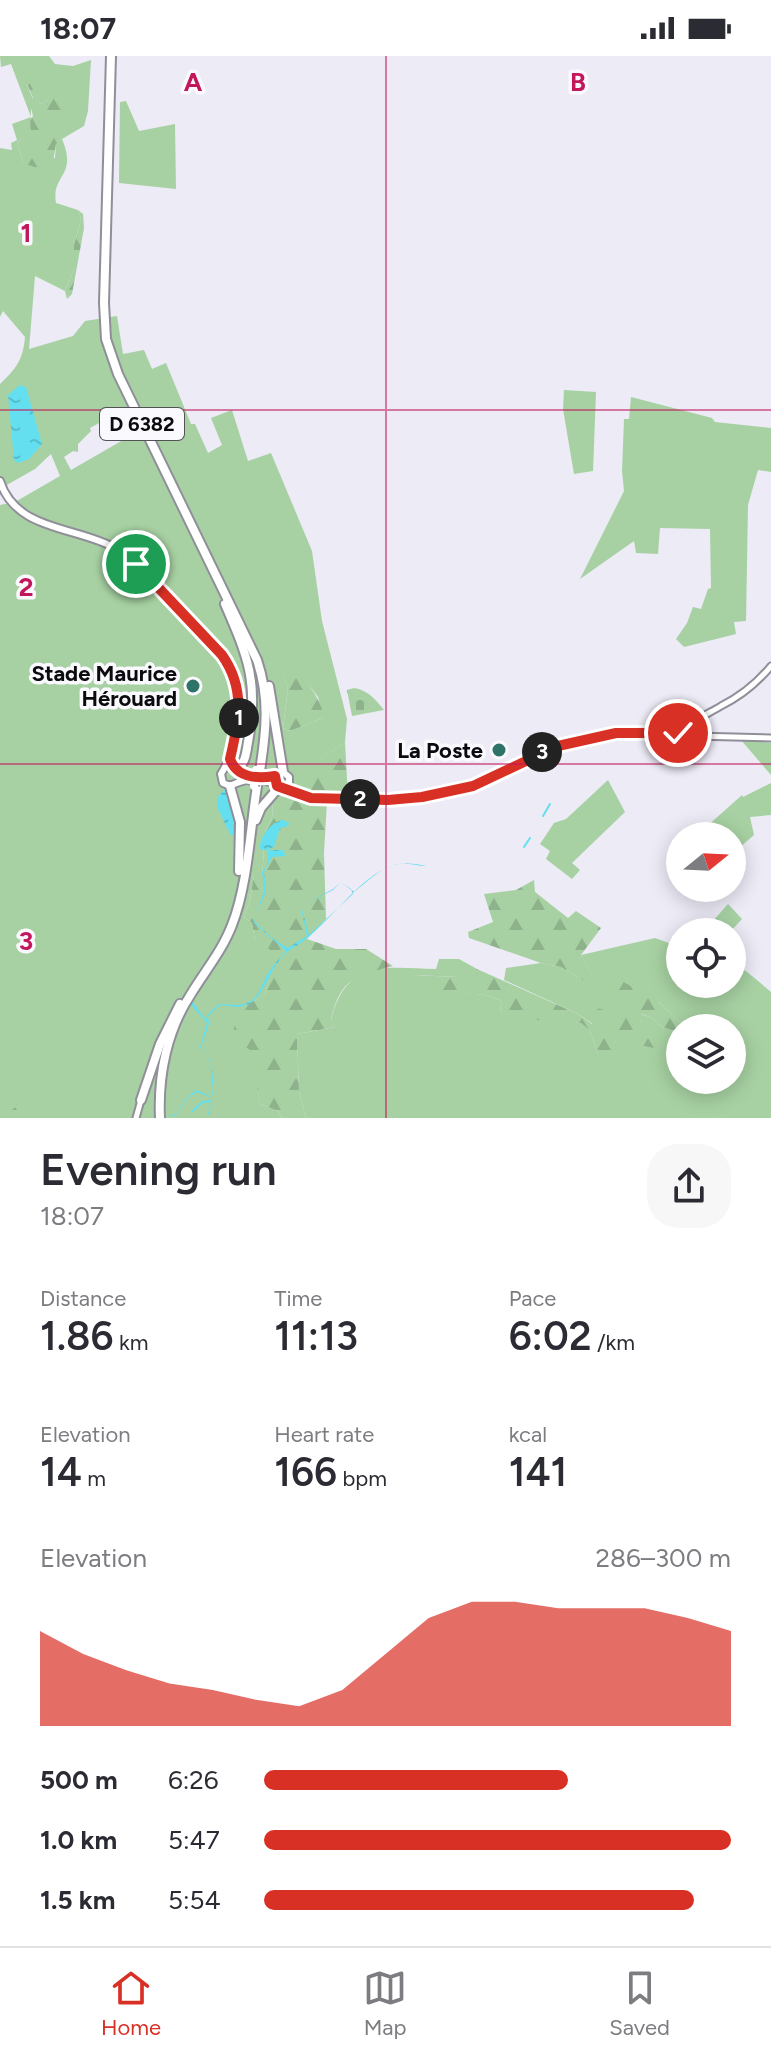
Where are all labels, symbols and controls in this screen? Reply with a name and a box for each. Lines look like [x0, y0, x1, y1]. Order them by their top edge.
text: 18:07 [40, 10, 116, 47]
text: A [184, 66, 203, 98]
text: B [570, 66, 586, 98]
text: 1 [21, 217, 31, 249]
road number: D 6382 [100, 408, 184, 440]
pin [102, 530, 170, 598]
icon: arrive [114, 542, 158, 586]
text: 2 [18, 571, 34, 603]
place label: Stade Maurice Hérouard [31, 660, 177, 712]
marker: Stade Maurice Hérouard [184, 677, 202, 695]
pin: 1 [219, 698, 259, 738]
pin [644, 699, 712, 767]
text: 1 [234, 704, 244, 731]
icon: check [656, 711, 700, 755]
pin: 3 [522, 732, 562, 772]
place label: La Poste [397, 737, 483, 764]
text: 3 [536, 738, 548, 765]
marker: La Poste [490, 741, 508, 759]
pin: 2 [340, 779, 380, 819]
text: 2 [354, 785, 366, 812]
north arrow [666, 822, 746, 902]
map controls [666, 822, 746, 1094]
button: locate [666, 918, 746, 998]
text: 3 [19, 925, 33, 957]
button: layers [666, 1014, 746, 1094]
text: Evening run [40, 1143, 277, 1196]
button: share [647, 1144, 731, 1228]
text: 18:07 [40, 1200, 104, 1232]
text: Distance [40, 1285, 126, 1312]
text: Time [274, 1285, 322, 1312]
text: Pace [509, 1285, 556, 1312]
text: 1.86 [40, 1312, 114, 1360]
text: 11:13 [274, 1312, 358, 1360]
text: 6:02 [509, 1312, 592, 1360]
text: km [114, 1329, 148, 1356]
text: /km [592, 1329, 635, 1356]
text: Elevation [40, 1421, 130, 1448]
text: Heart rate [274, 1421, 374, 1448]
text: kcal [509, 1421, 547, 1448]
text: 14 [40, 1448, 82, 1496]
text: 166 [274, 1448, 337, 1496]
text: 141 [509, 1448, 567, 1496]
text: m [82, 1465, 106, 1492]
text: bpm [337, 1465, 387, 1492]
text: Elevation [40, 1542, 147, 1574]
text: 286–300 m [595, 1542, 731, 1574]
text: 500 m [40, 1764, 118, 1796]
text: 6:26 [168, 1764, 219, 1796]
text: 1.0 km [40, 1824, 117, 1856]
text: 5:47 [168, 1824, 220, 1856]
text: 1.5 km [40, 1884, 115, 1916]
text: 5:54 [168, 1884, 221, 1916]
tab: Home [101, 1966, 161, 2041]
tab: Map [363, 1966, 407, 2041]
tab: Saved [609, 1966, 670, 2041]

